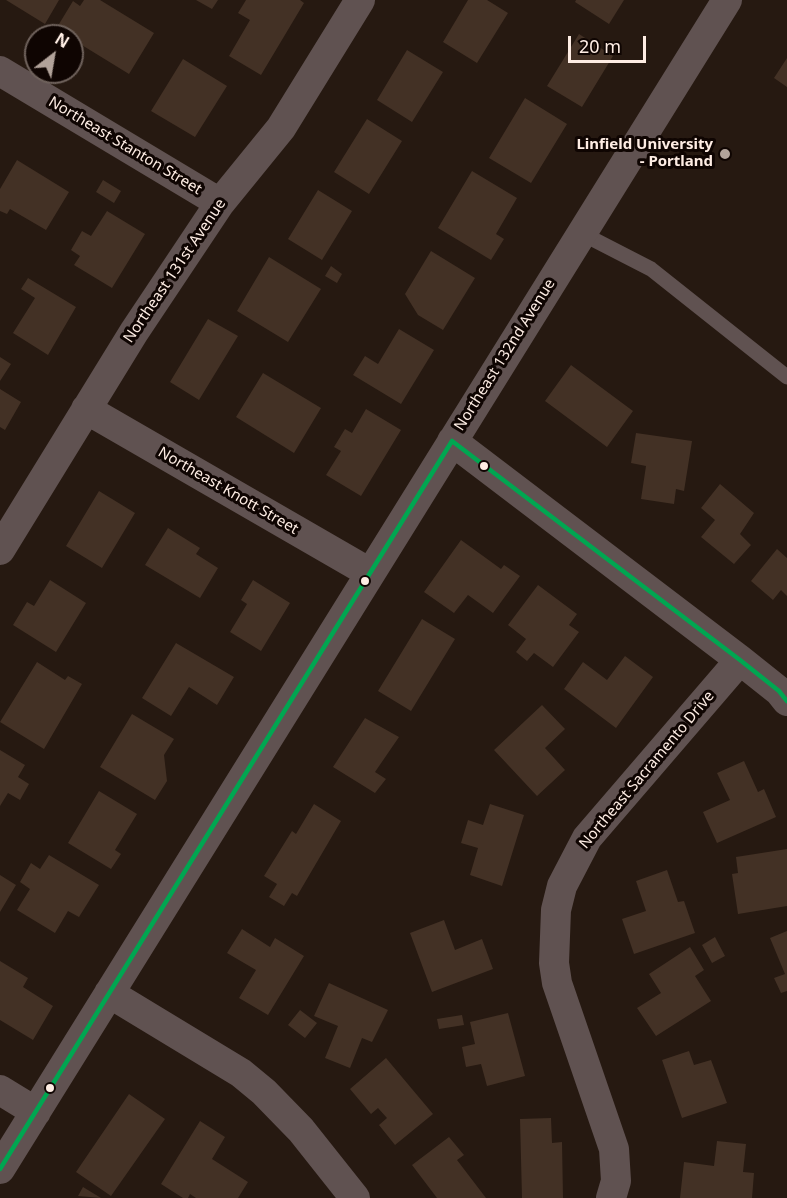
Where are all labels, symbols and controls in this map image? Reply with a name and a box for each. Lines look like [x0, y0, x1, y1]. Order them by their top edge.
north arrow [24, 24, 84, 84]
scale bar [571, 24, 649, 62]
text: N [51, 28, 73, 53]
text: 20 m [579, 34, 621, 58]
street label: Northeast Stanton Street [45, 93, 205, 199]
place label: Linfield University - Portland [576, 136, 713, 171]
marker: Linfield University - Portland [718, 147, 732, 161]
street label: Northeast 131st Avenue [120, 196, 230, 346]
street label: Northeast 132nd Avenue [451, 276, 559, 434]
street label: Northeast Knott Street [155, 443, 301, 539]
unlabelled marker [478, 460, 490, 472]
unlabelled marker [359, 575, 371, 587]
street label: Northeast Sacramento Drive [576, 688, 718, 852]
unlabelled marker [44, 1082, 56, 1094]

